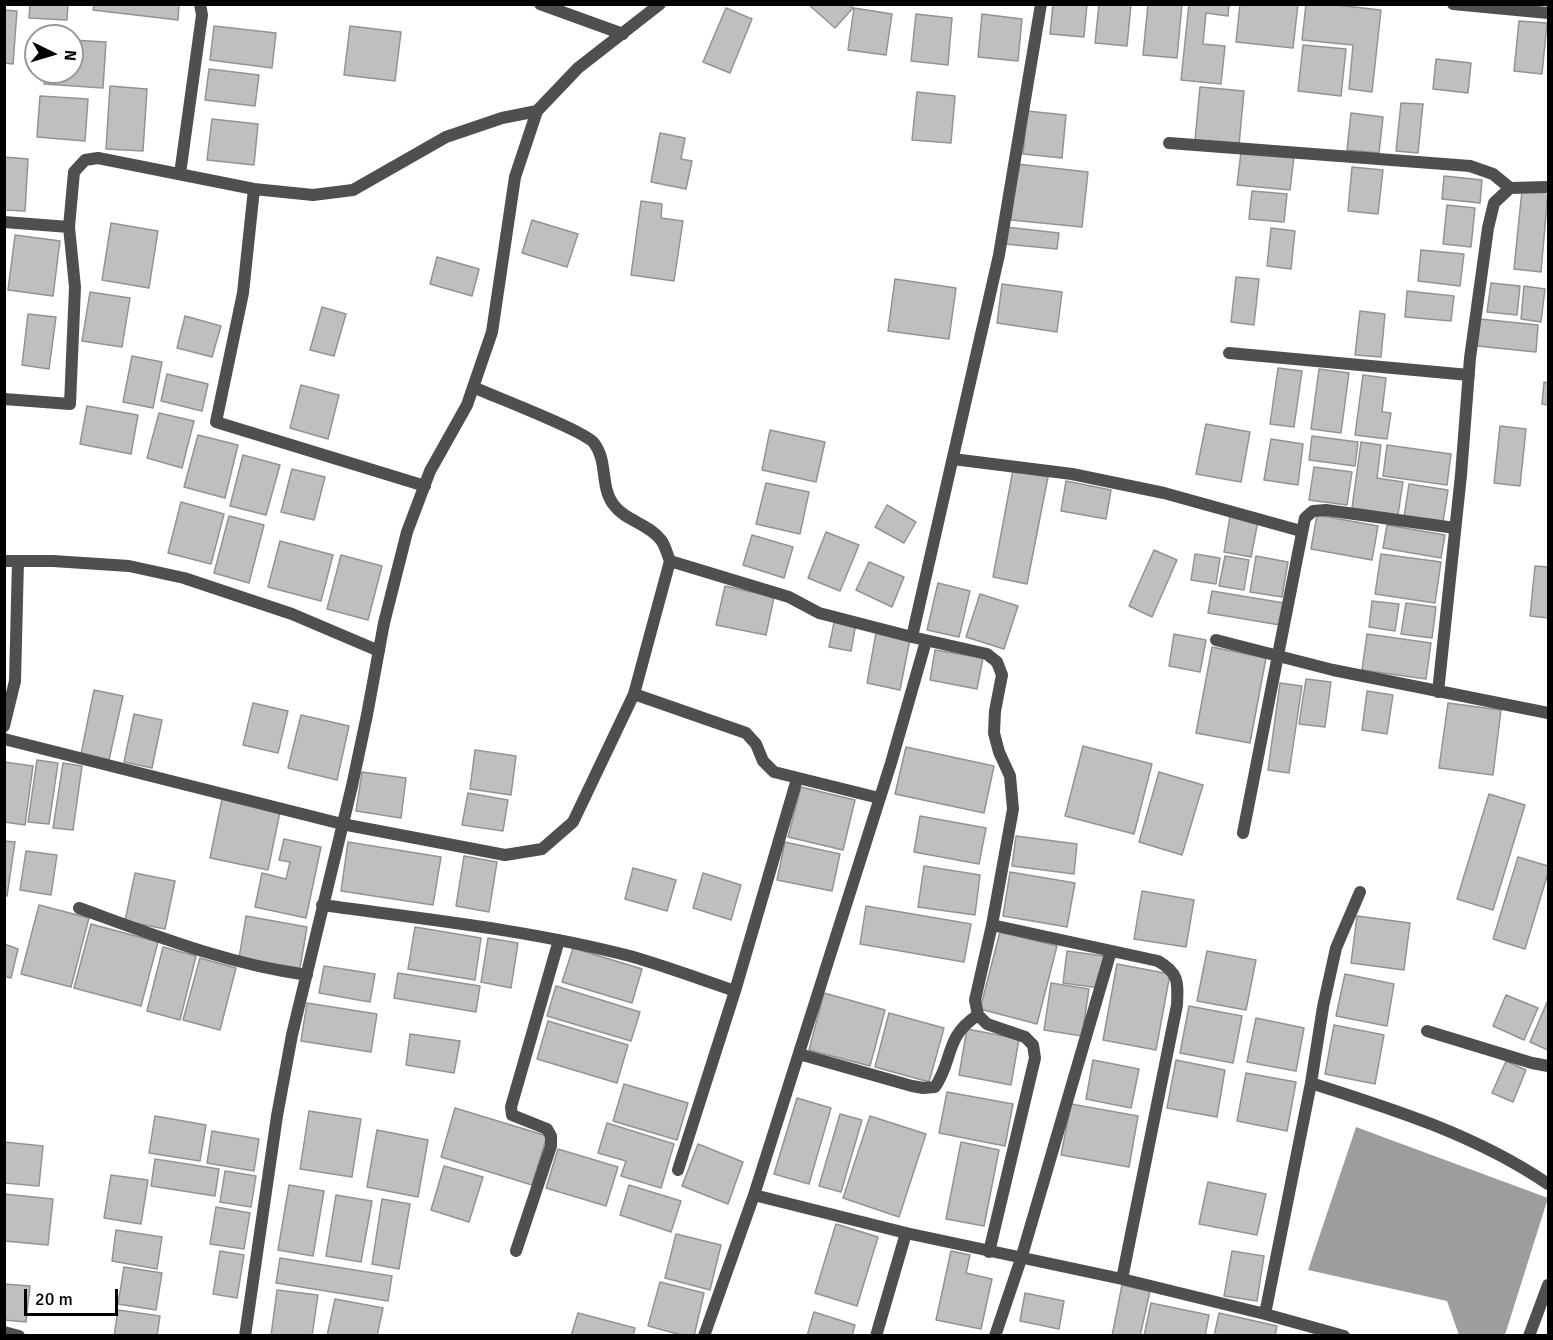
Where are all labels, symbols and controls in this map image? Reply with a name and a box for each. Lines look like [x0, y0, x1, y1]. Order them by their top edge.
north arrow [24, 24, 84, 84]
text: N [59, 49, 80, 62]
scale bar [27, 1277, 122, 1315]
text: 20 m [35, 1288, 73, 1310]

